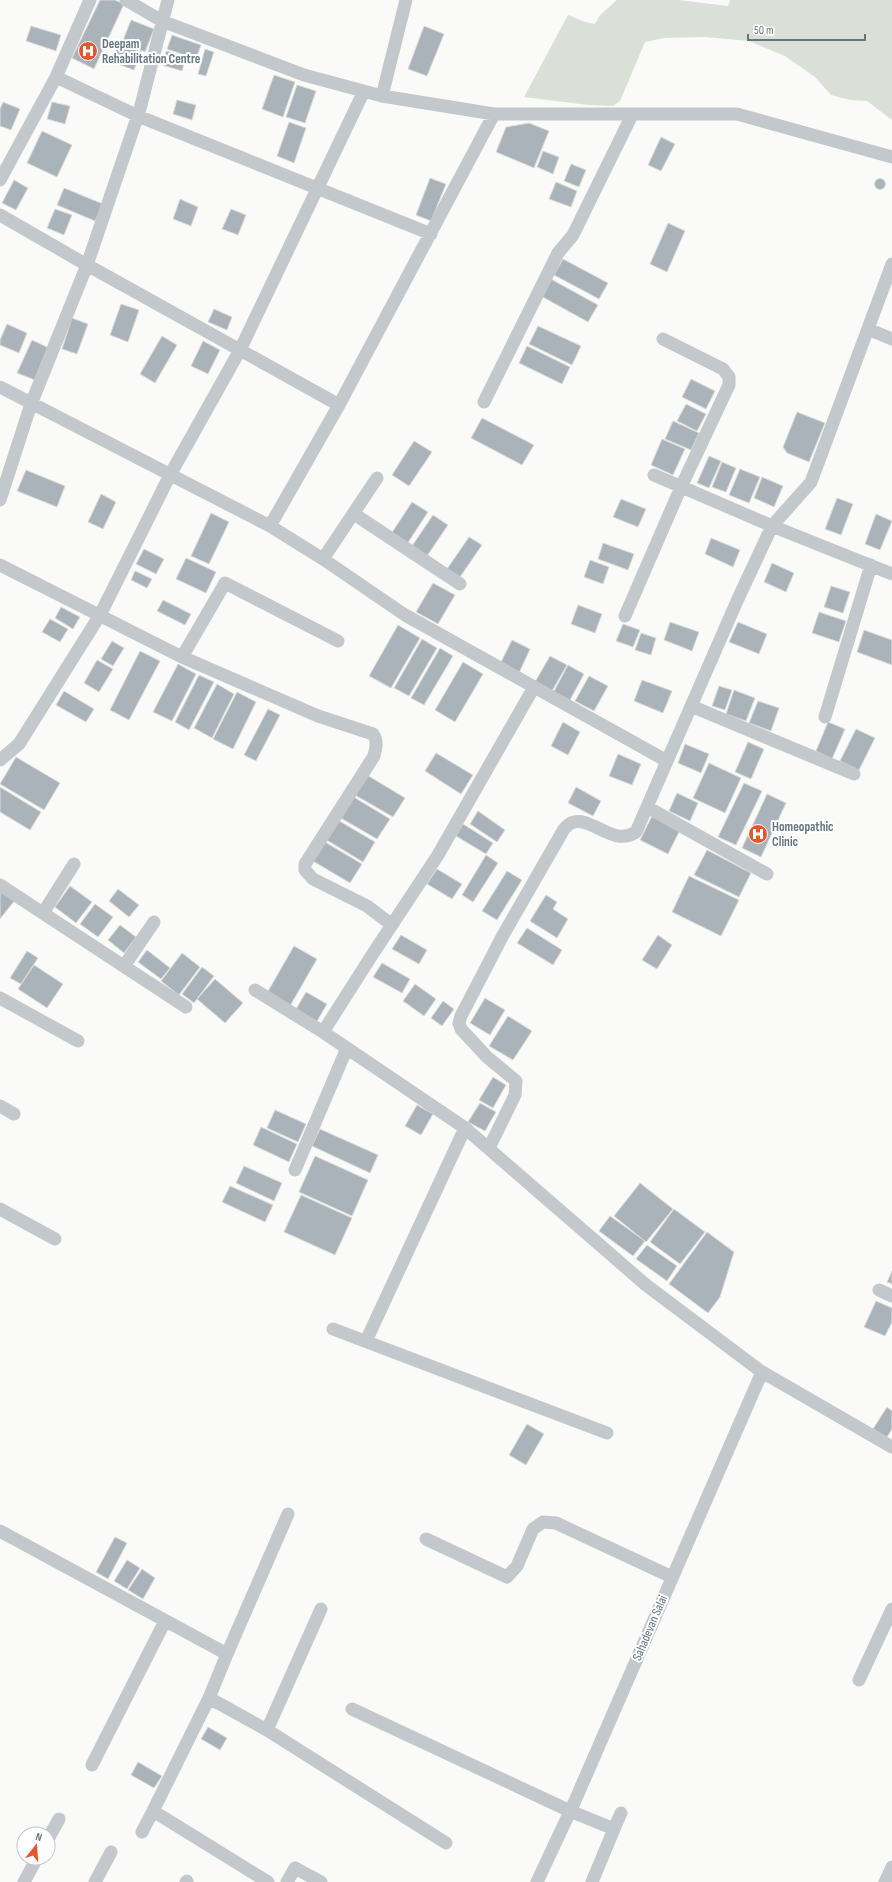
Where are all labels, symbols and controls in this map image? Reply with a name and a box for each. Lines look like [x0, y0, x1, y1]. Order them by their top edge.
scale bar [748, 16, 865, 42]
text: 50 m [754, 23, 774, 38]
place label: Deepam Rehabilitation Centre [102, 36, 201, 67]
hospital icon: Deepam Rehabilitation Centre [77, 40, 99, 62]
place label: Homeopathic Clinic [772, 819, 834, 850]
hospital icon: Homeopathic Clinic [747, 823, 769, 845]
street label: Sahadevan Salai [629, 1593, 671, 1663]
north arrow [16, 1826, 56, 1866]
text: N [34, 1830, 44, 1844]

